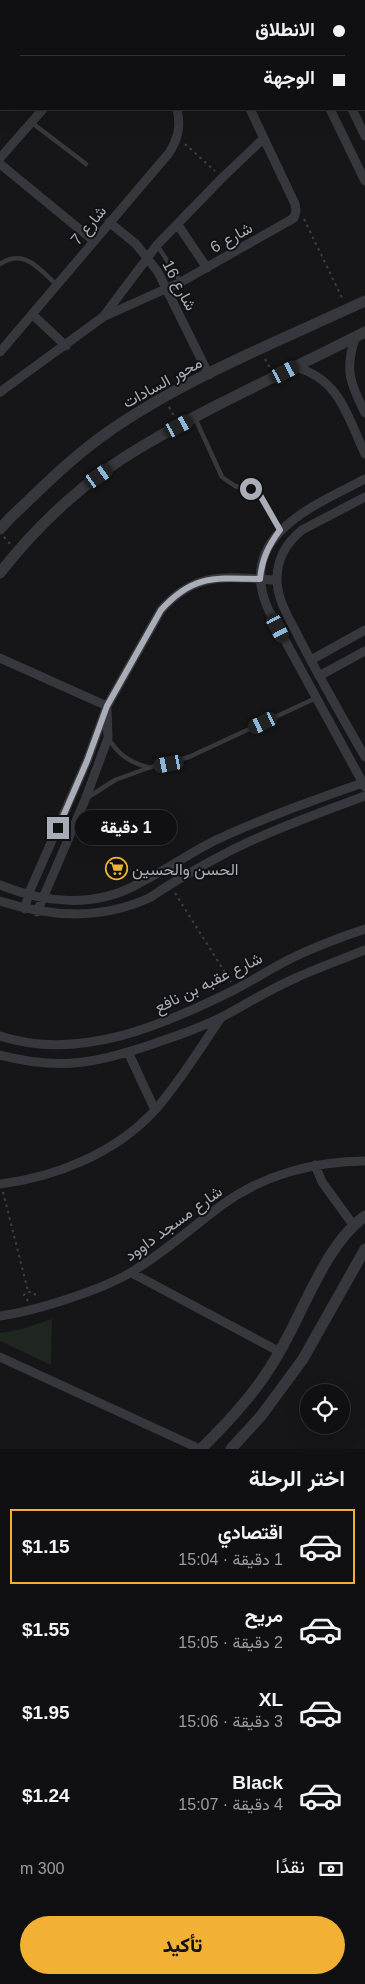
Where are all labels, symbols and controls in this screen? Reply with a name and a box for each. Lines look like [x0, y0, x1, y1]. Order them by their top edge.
text: الانطلاق [255, 19, 315, 40]
text: الوجهة [263, 67, 315, 88]
street label: شارع 7 [67, 202, 112, 250]
street label: شارع 6 [207, 219, 257, 259]
street label: شارع 16 [157, 257, 200, 315]
street label: محور السادات [120, 354, 206, 413]
car [268, 359, 301, 385]
car [162, 412, 195, 440]
car [82, 461, 115, 491]
route start [240, 478, 262, 500]
car [264, 611, 291, 645]
car [246, 710, 279, 736]
car [152, 754, 185, 774]
callout: 1 دقيقة [76, 810, 178, 846]
route end [47, 817, 69, 839]
text: 1 دقيقة [100, 819, 152, 836]
supermarket icon: الحسن والحسين [104, 857, 128, 881]
place label: الحسن والحسين [132, 861, 238, 880]
street label: شارع عقبه بن نافع [152, 949, 266, 1019]
street label: شارع مسجد داوود [121, 1183, 227, 1267]
map controls [300, 1384, 350, 1434]
button: locate [300, 1384, 350, 1434]
text: اختر الرحلة [249, 1466, 345, 1491]
text: اقتصادي [218, 1522, 283, 1543]
icon: car [298, 1524, 343, 1569]
text: $1.15 [22, 1536, 70, 1557]
text: 1 دقيقة · 15:04 [178, 1551, 283, 1568]
text: مريح [245, 1605, 283, 1626]
icon: car [298, 1607, 343, 1652]
text: $1.55 [22, 1619, 70, 1640]
text: 2 دقيقة · 15:05 [178, 1634, 283, 1651]
text: XL [259, 1689, 283, 1710]
icon: car [298, 1690, 343, 1735]
text: $1.95 [22, 1702, 70, 1723]
text: 3 دقيقة · 15:06 [178, 1713, 283, 1730]
text: Black [232, 1772, 283, 1793]
icon: car [298, 1773, 343, 1818]
text: $1.24 [22, 1785, 70, 1806]
text: 4 دقيقة · 15:07 [178, 1796, 283, 1813]
icon: cash [317, 1855, 345, 1883]
text: نقدًا [276, 1856, 305, 1877]
text: 300 m [20, 1860, 64, 1877]
button: تأكيد [20, 1916, 345, 1974]

